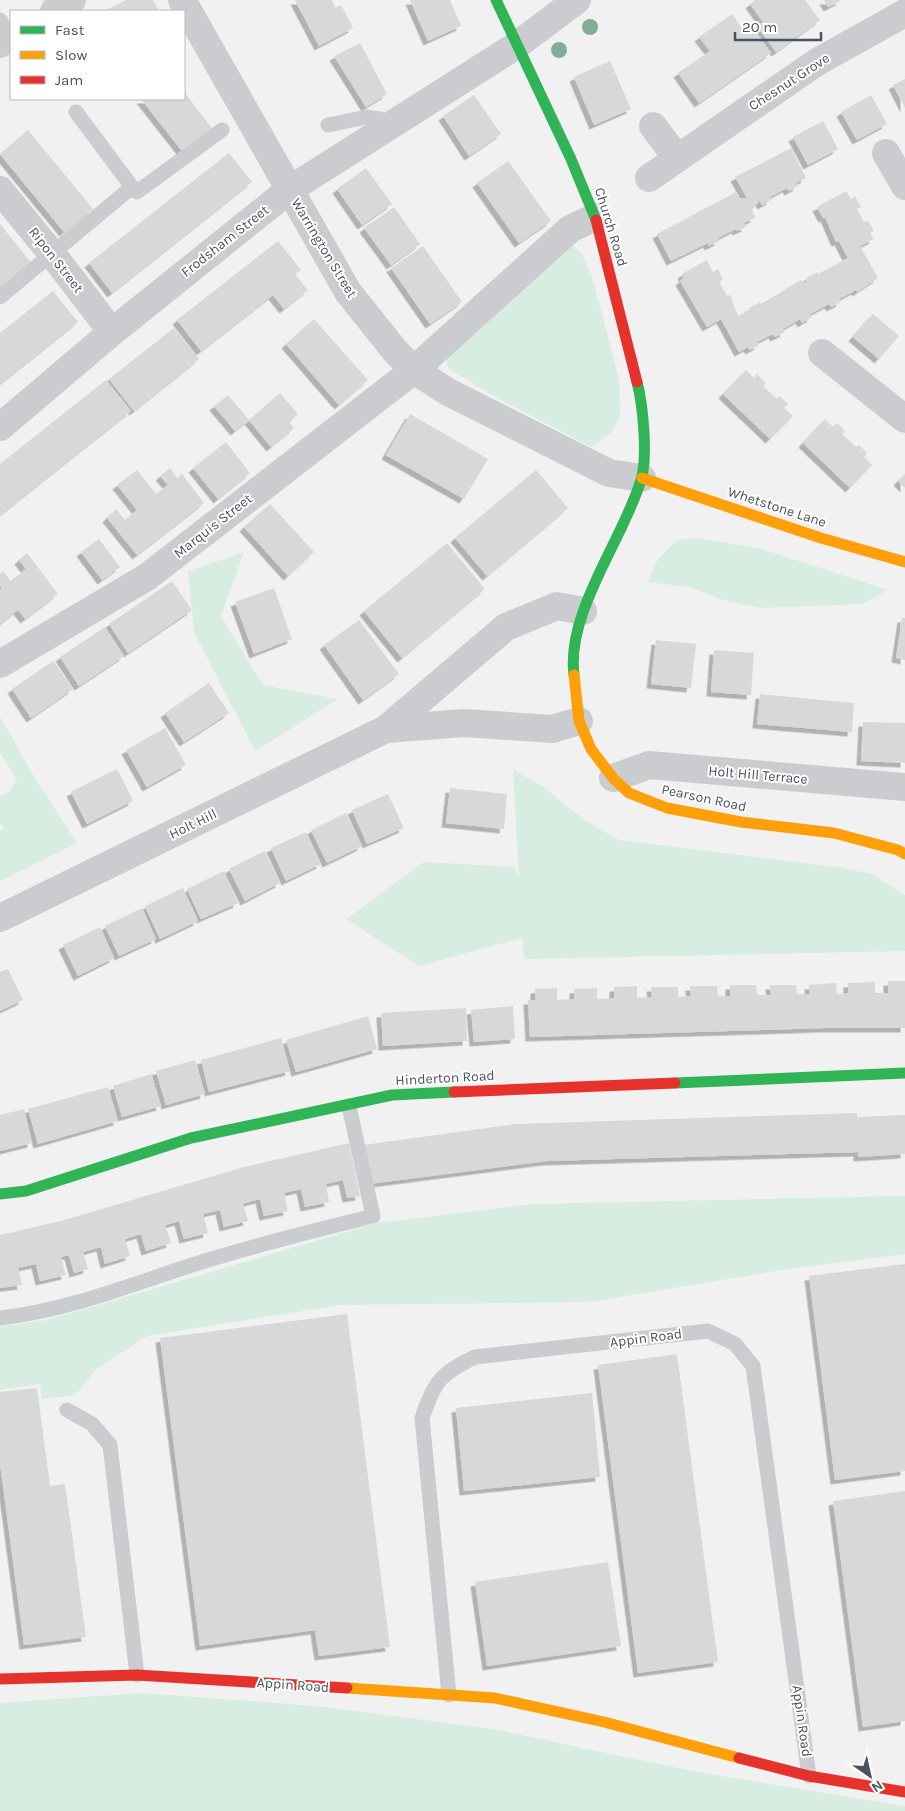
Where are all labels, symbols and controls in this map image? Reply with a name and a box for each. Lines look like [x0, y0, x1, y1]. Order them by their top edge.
legend [10, 10, 185, 100]
scale bar [735, 10, 821, 42]
text: 20 m [742, 18, 777, 36]
text: Fast [55, 21, 85, 39]
text: Slow [55, 46, 87, 64]
street label: Chesnut Grove [745, 50, 833, 114]
text: Jam [55, 71, 83, 89]
street label: Church Road [591, 185, 631, 269]
street label: Warrington Street [287, 195, 361, 301]
street label: Frodsham Street [178, 201, 272, 281]
street label: Ripon Street [25, 224, 87, 296]
street label: Whetstone Lane [726, 483, 828, 531]
street label: Marquis Street [171, 490, 255, 562]
street label: Holt Hill Terrace [708, 762, 808, 788]
street label: Pearson Road [660, 781, 748, 815]
street label: Holt Hill [166, 805, 220, 843]
street label: Hinderton Road [395, 1067, 495, 1089]
street label: Appin Road [609, 1325, 683, 1351]
street label: Appin Road [256, 1674, 330, 1696]
street label: Appin Road [789, 1684, 815, 1758]
north arrow [845, 1751, 895, 1801]
text: N [868, 1777, 886, 1796]

